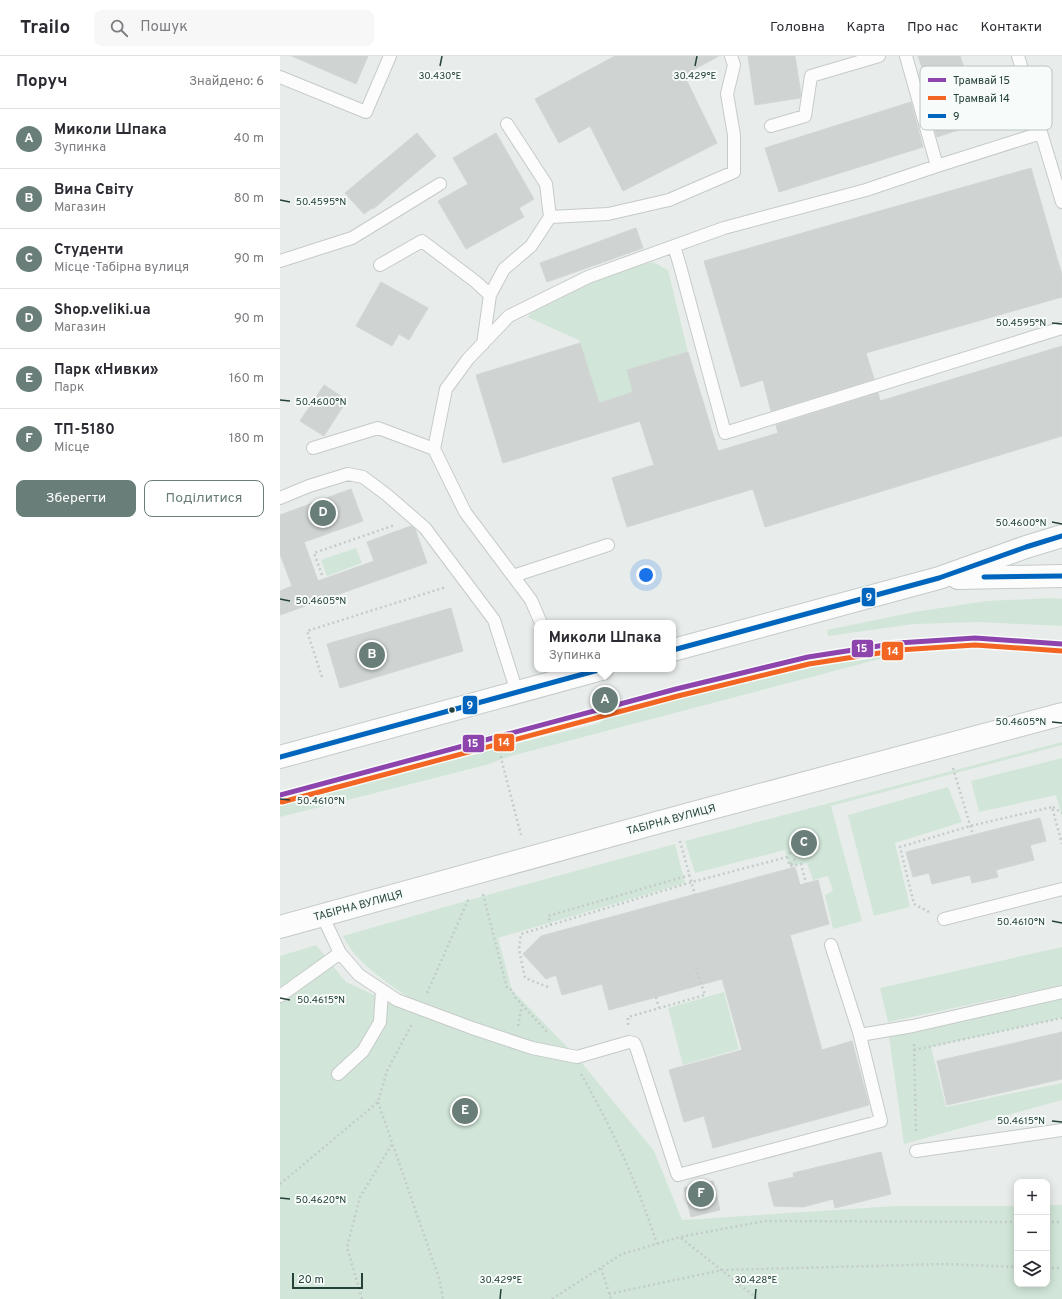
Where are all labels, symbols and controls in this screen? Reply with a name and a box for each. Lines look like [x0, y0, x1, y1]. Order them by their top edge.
search box [94, 10, 374, 46]
text: Trailo [20, 16, 70, 40]
icon: search [108, 17, 130, 39]
text: Пошук [140, 18, 188, 37]
text: Головна [770, 19, 825, 36]
text: Карта [847, 19, 885, 36]
text: Про нас [907, 19, 958, 36]
text: Контакти [980, 19, 1042, 36]
legend [920, 66, 1052, 130]
text: 30.430°E [418, 70, 462, 83]
text: 30.429°E [674, 70, 716, 83]
text: Поруч [16, 71, 68, 93]
text: Знайдено: 6 [189, 74, 264, 90]
text: Трамвай 15 [953, 74, 1010, 88]
text: Трамвай 14 [953, 92, 1010, 106]
text: 9 [953, 110, 960, 124]
text: Миколи Шпака [54, 121, 167, 140]
text: A [24, 131, 34, 147]
text: 40 m [234, 131, 264, 147]
text: Зупинка [54, 140, 106, 156]
text: Вина Світу [54, 181, 134, 200]
text: B [25, 191, 33, 207]
text: 80 m [234, 191, 264, 207]
text: 50.4595°N [296, 196, 346, 209]
text: Магазин [54, 200, 106, 216]
text: Студенти [54, 241, 124, 260]
text: C [25, 251, 33, 267]
text: 90 m [234, 251, 264, 267]
text: Місце · Табірна вулиця [54, 260, 189, 276]
text: Shop.veliki.ua [54, 301, 150, 320]
text: D [24, 311, 34, 327]
text: 90 m [234, 311, 264, 327]
text: 50.4595°N [996, 317, 1046, 330]
text: Магазин [54, 320, 106, 336]
text: Парк «Нивки» [54, 361, 158, 380]
text: E [25, 371, 33, 387]
text: 160 m [229, 371, 264, 387]
text: Парк [54, 380, 84, 396]
text: 50.4600°N [296, 396, 346, 409]
text: ТП-5180 [54, 421, 115, 440]
text: F [25, 431, 33, 447]
text: 180 m [229, 431, 264, 447]
text: Місце [54, 440, 89, 456]
button: Зберегти [16, 480, 136, 517]
button: Поділитися [144, 480, 264, 517]
pin: D [310, 498, 336, 528]
text: 50.4600°N [996, 517, 1046, 530]
your location [636, 565, 656, 585]
line badge: 9 [861, 587, 876, 607]
text: 9 [866, 591, 873, 605]
text: 50.4605°N [296, 595, 346, 608]
popup [534, 620, 676, 672]
text: Миколи Шпака [549, 629, 661, 648]
line badge: 15 [851, 639, 874, 658]
pin: B [359, 640, 385, 670]
line badge: 14 [881, 641, 904, 661]
text: 15 [856, 642, 868, 656]
text: 14 [887, 645, 899, 659]
text: Зупинка [549, 648, 601, 664]
pin: A [592, 685, 618, 715]
line badge: 9 [462, 695, 478, 715]
text: 9 [467, 699, 474, 713]
unlabelled marker [447, 705, 457, 715]
text: 50.4605°N [996, 716, 1046, 729]
line badge: 14 [493, 733, 515, 752]
line badge: 15 [462, 734, 485, 753]
text: 14 [498, 736, 510, 750]
text: 15 [467, 737, 479, 751]
text: 50.4610°N [297, 795, 345, 808]
street label: ТАБІРНА ВУЛИЦЯ [625, 801, 717, 839]
pin: C [791, 828, 817, 858]
street label: ТАБІРНА ВУЛИЦЯ [312, 887, 404, 925]
text: 50.4610°N [997, 916, 1045, 929]
text: 50.4615°N [297, 994, 345, 1007]
pin: E [452, 1096, 478, 1126]
text: 50.4615°N [997, 1115, 1045, 1128]
pin: F [688, 1179, 714, 1209]
map controls [1014, 1179, 1050, 1287]
button: + [1014, 1179, 1050, 1215]
text: 50.4620°N [296, 1194, 346, 1207]
button: − [1014, 1215, 1050, 1251]
button: layers [1014, 1251, 1050, 1287]
scale bar [292, 1271, 363, 1290]
text: 20 m [298, 1273, 324, 1287]
text: 30.429°E [480, 1274, 522, 1287]
text: 30.428°E [734, 1274, 778, 1287]

